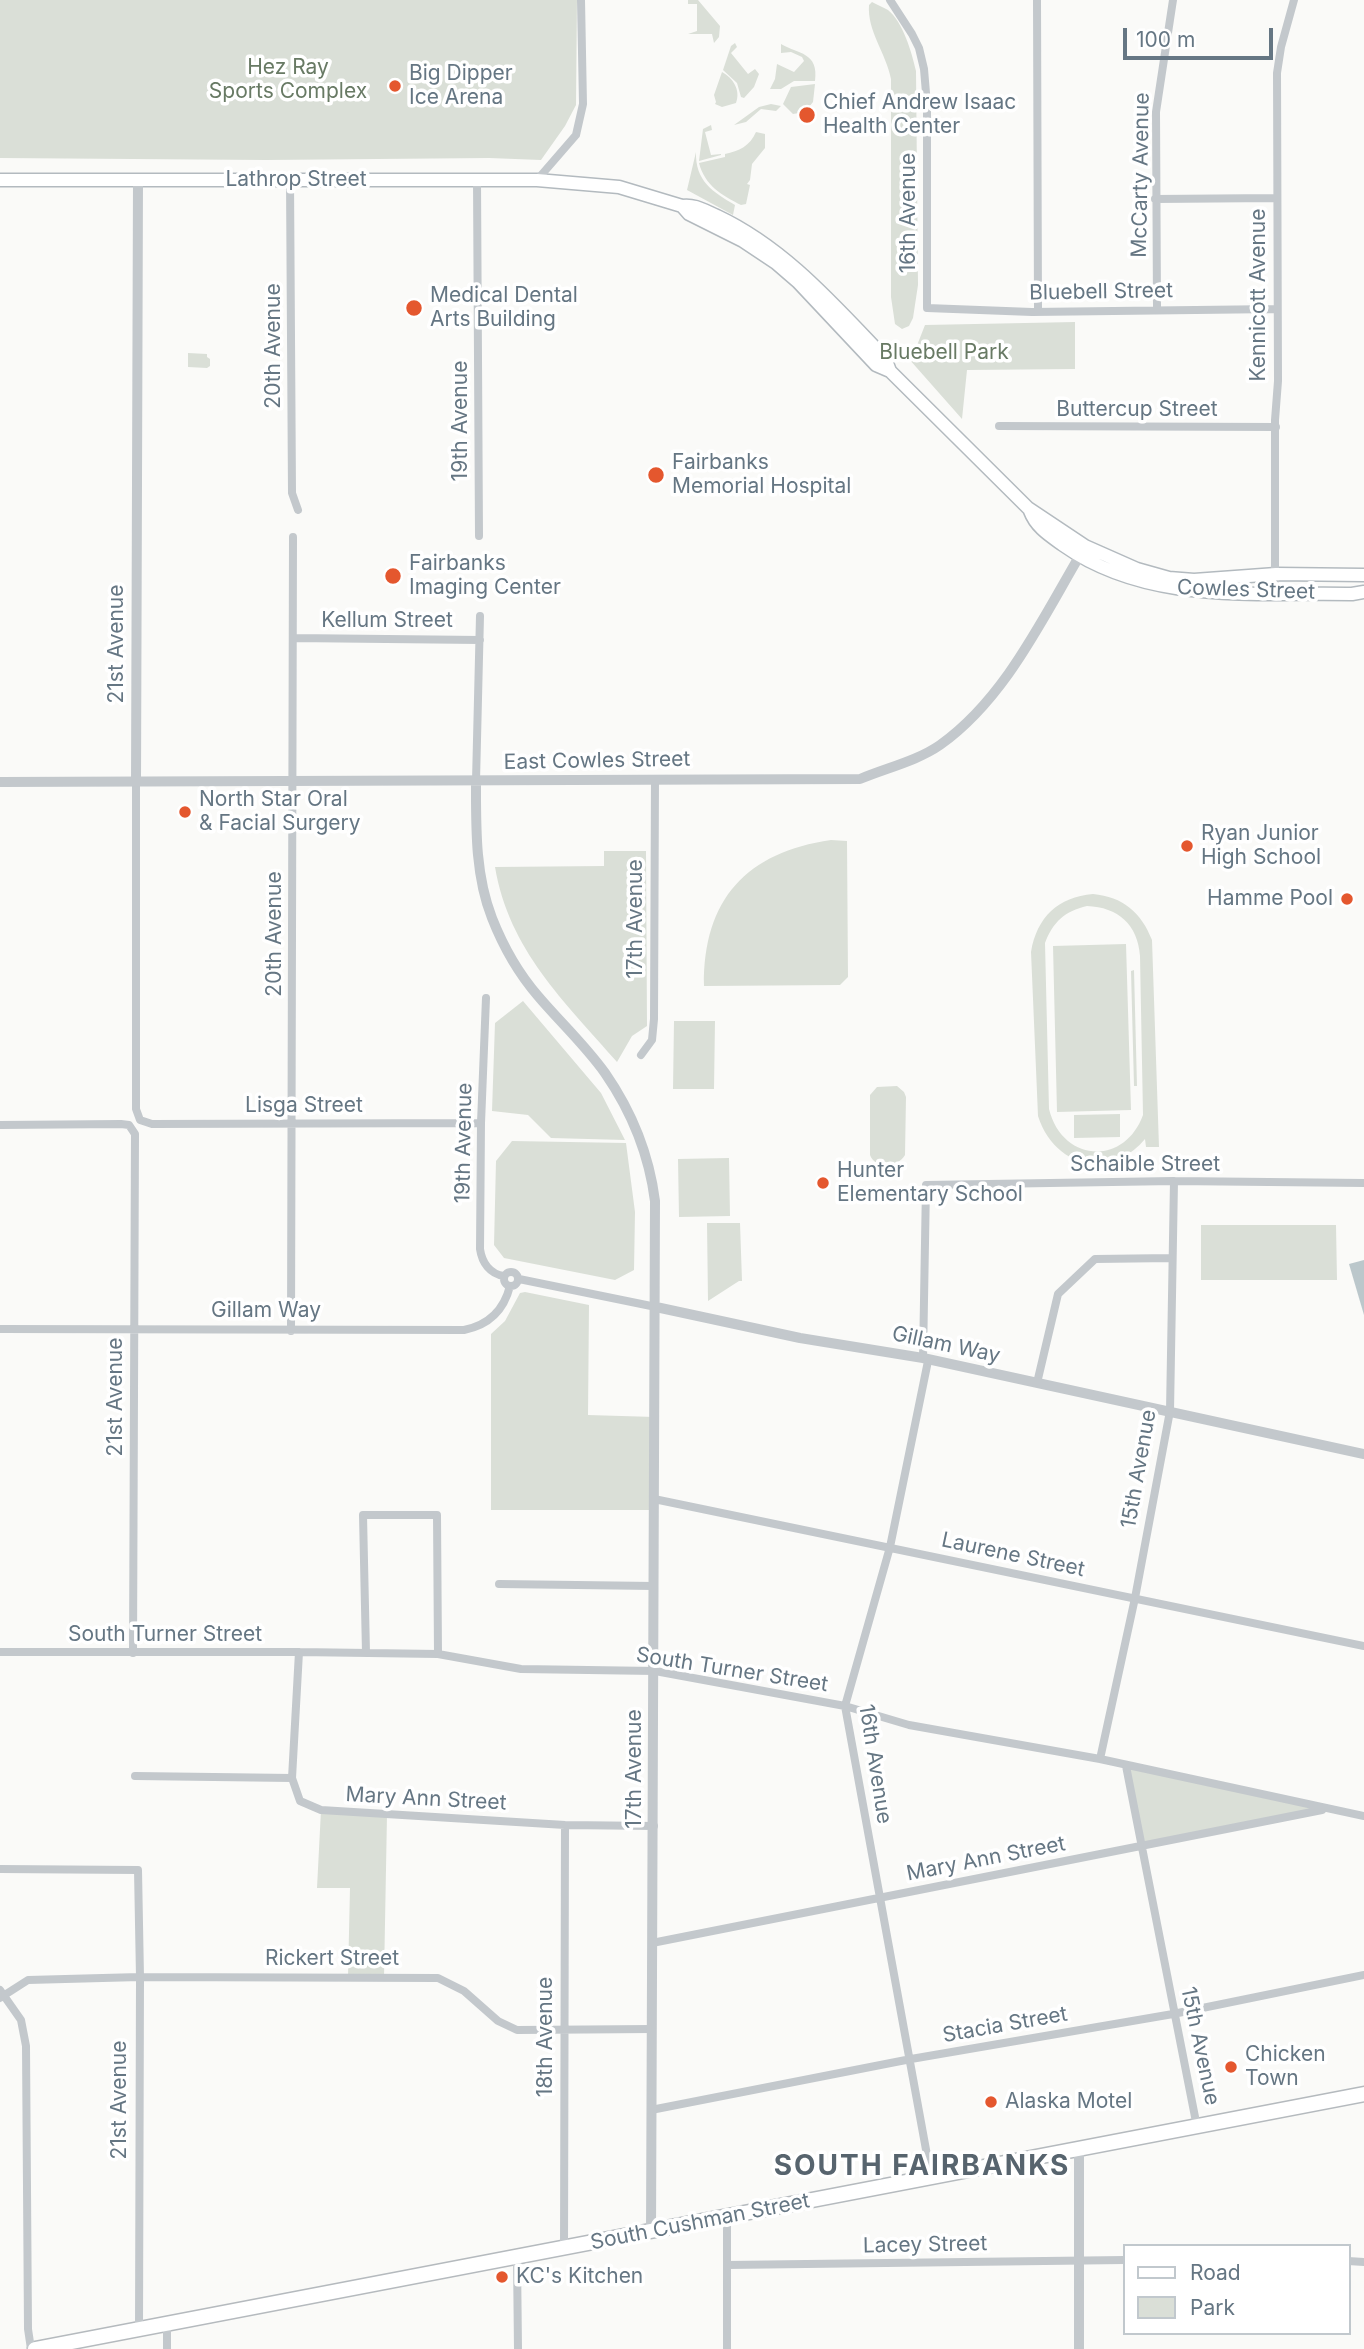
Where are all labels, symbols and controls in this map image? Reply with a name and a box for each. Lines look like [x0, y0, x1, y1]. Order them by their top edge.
scale bar [1126, 14, 1276, 58]
text: 100 m [1136, 27, 1195, 52]
park label: Hez Ray Sports Complex [209, 55, 367, 105]
place label: Big Dipper Ice Arena [409, 61, 513, 111]
marker: Big Dipper Ice Arena [387, 78, 403, 94]
place label: Chief Andrew Isaac Health Center [823, 90, 1016, 140]
street label: McCarty Avenue [1127, 92, 1155, 258]
marker: Chief Andrew Isaac Health Center [797, 105, 817, 125]
street label: 16th Avenue [896, 153, 922, 273]
street label: Lathrop Street [225, 167, 367, 193]
street label: Kennicott Avenue [1246, 209, 1272, 381]
street label: Bluebell Street [1029, 278, 1173, 306]
street label: 20th Avenue [261, 283, 287, 409]
place label: Medical Dental Arts Building [430, 283, 578, 333]
marker: Medical Dental Arts Building [404, 298, 424, 318]
park label: Bluebell Park [879, 340, 1009, 366]
street label: 19th Avenue [448, 361, 474, 481]
street label: Buttercup Street [1056, 397, 1218, 423]
place label: Fairbanks Memorial Hospital [672, 450, 851, 500]
marker: Fairbanks Memorial Hospital [646, 465, 666, 485]
place label: Fairbanks Imaging Center [409, 551, 561, 601]
marker: Fairbanks Imaging Center [383, 566, 403, 586]
street label: Cowles Street [1176, 575, 1316, 605]
street label: 21st Avenue [104, 585, 130, 703]
street label: Kellum Street [321, 608, 453, 634]
street label: East Cowles Street [503, 747, 691, 775]
place label: North Star Oral & Facial Surgery [199, 787, 361, 837]
marker: North Star Oral & Facial Surgery [177, 804, 193, 820]
place label: Ryan Junior High School [1201, 821, 1321, 871]
marker: Ryan Junior High School [1179, 838, 1195, 854]
street label: 17th Avenue [623, 859, 649, 979]
street label: 20th Avenue [262, 871, 288, 997]
place label: Hamme Pool [1207, 886, 1333, 912]
marker: Hamme Pool [1339, 891, 1355, 907]
street label: 19th Avenue [450, 1082, 478, 1204]
street label: Lisga Street [245, 1093, 363, 1119]
street label: Schaible Street [1070, 1152, 1220, 1178]
place label: Hunter Elementary School [837, 1158, 1023, 1208]
marker: Hunter Elementary School [815, 1175, 831, 1191]
street label: Gillam Way [211, 1298, 321, 1324]
street label: Gillam Way [890, 1321, 1002, 1369]
street label: 21st Avenue [103, 1338, 129, 1456]
street label: 15th Avenue [1116, 1408, 1162, 1530]
street label: Laurene Street [939, 1528, 1087, 1582]
street label: South Turner Street [68, 1622, 262, 1648]
street label: South Turner Street [634, 1642, 830, 1698]
street label: 16th Avenue [853, 1703, 897, 1825]
street label: 17th Avenue [622, 1709, 648, 1829]
street label: Mary Ann Street [345, 1782, 507, 1816]
street label: Mary Ann Street [904, 1831, 1068, 1887]
street label: Rickert Street [265, 1946, 399, 1972]
street label: 18th Avenue [533, 1977, 559, 2097]
street label: 15th Avenue [1175, 1985, 1225, 2107]
street label: Stacia Street [941, 2002, 1069, 2048]
street label: 21st Avenue [107, 2041, 133, 2159]
place label: Chicken Town [1245, 2042, 1326, 2092]
marker: Chicken Town [1223, 2059, 1239, 2075]
place label: Alaska Motel [1005, 2089, 1132, 2115]
marker: Alaska Motel [983, 2094, 999, 2110]
district label: SOUTH FAIRBANKS [776, 2150, 1068, 2184]
street label: South Cushman Street [588, 2188, 812, 2256]
street label: Lacey Street [863, 2231, 987, 2259]
legend [1122, 2244, 1350, 2335]
text: Road [1190, 2260, 1241, 2285]
place label: KC's Kitchen [516, 2264, 643, 2290]
marker: KC's Kitchen [494, 2269, 510, 2285]
text: Park [1190, 2295, 1235, 2320]

